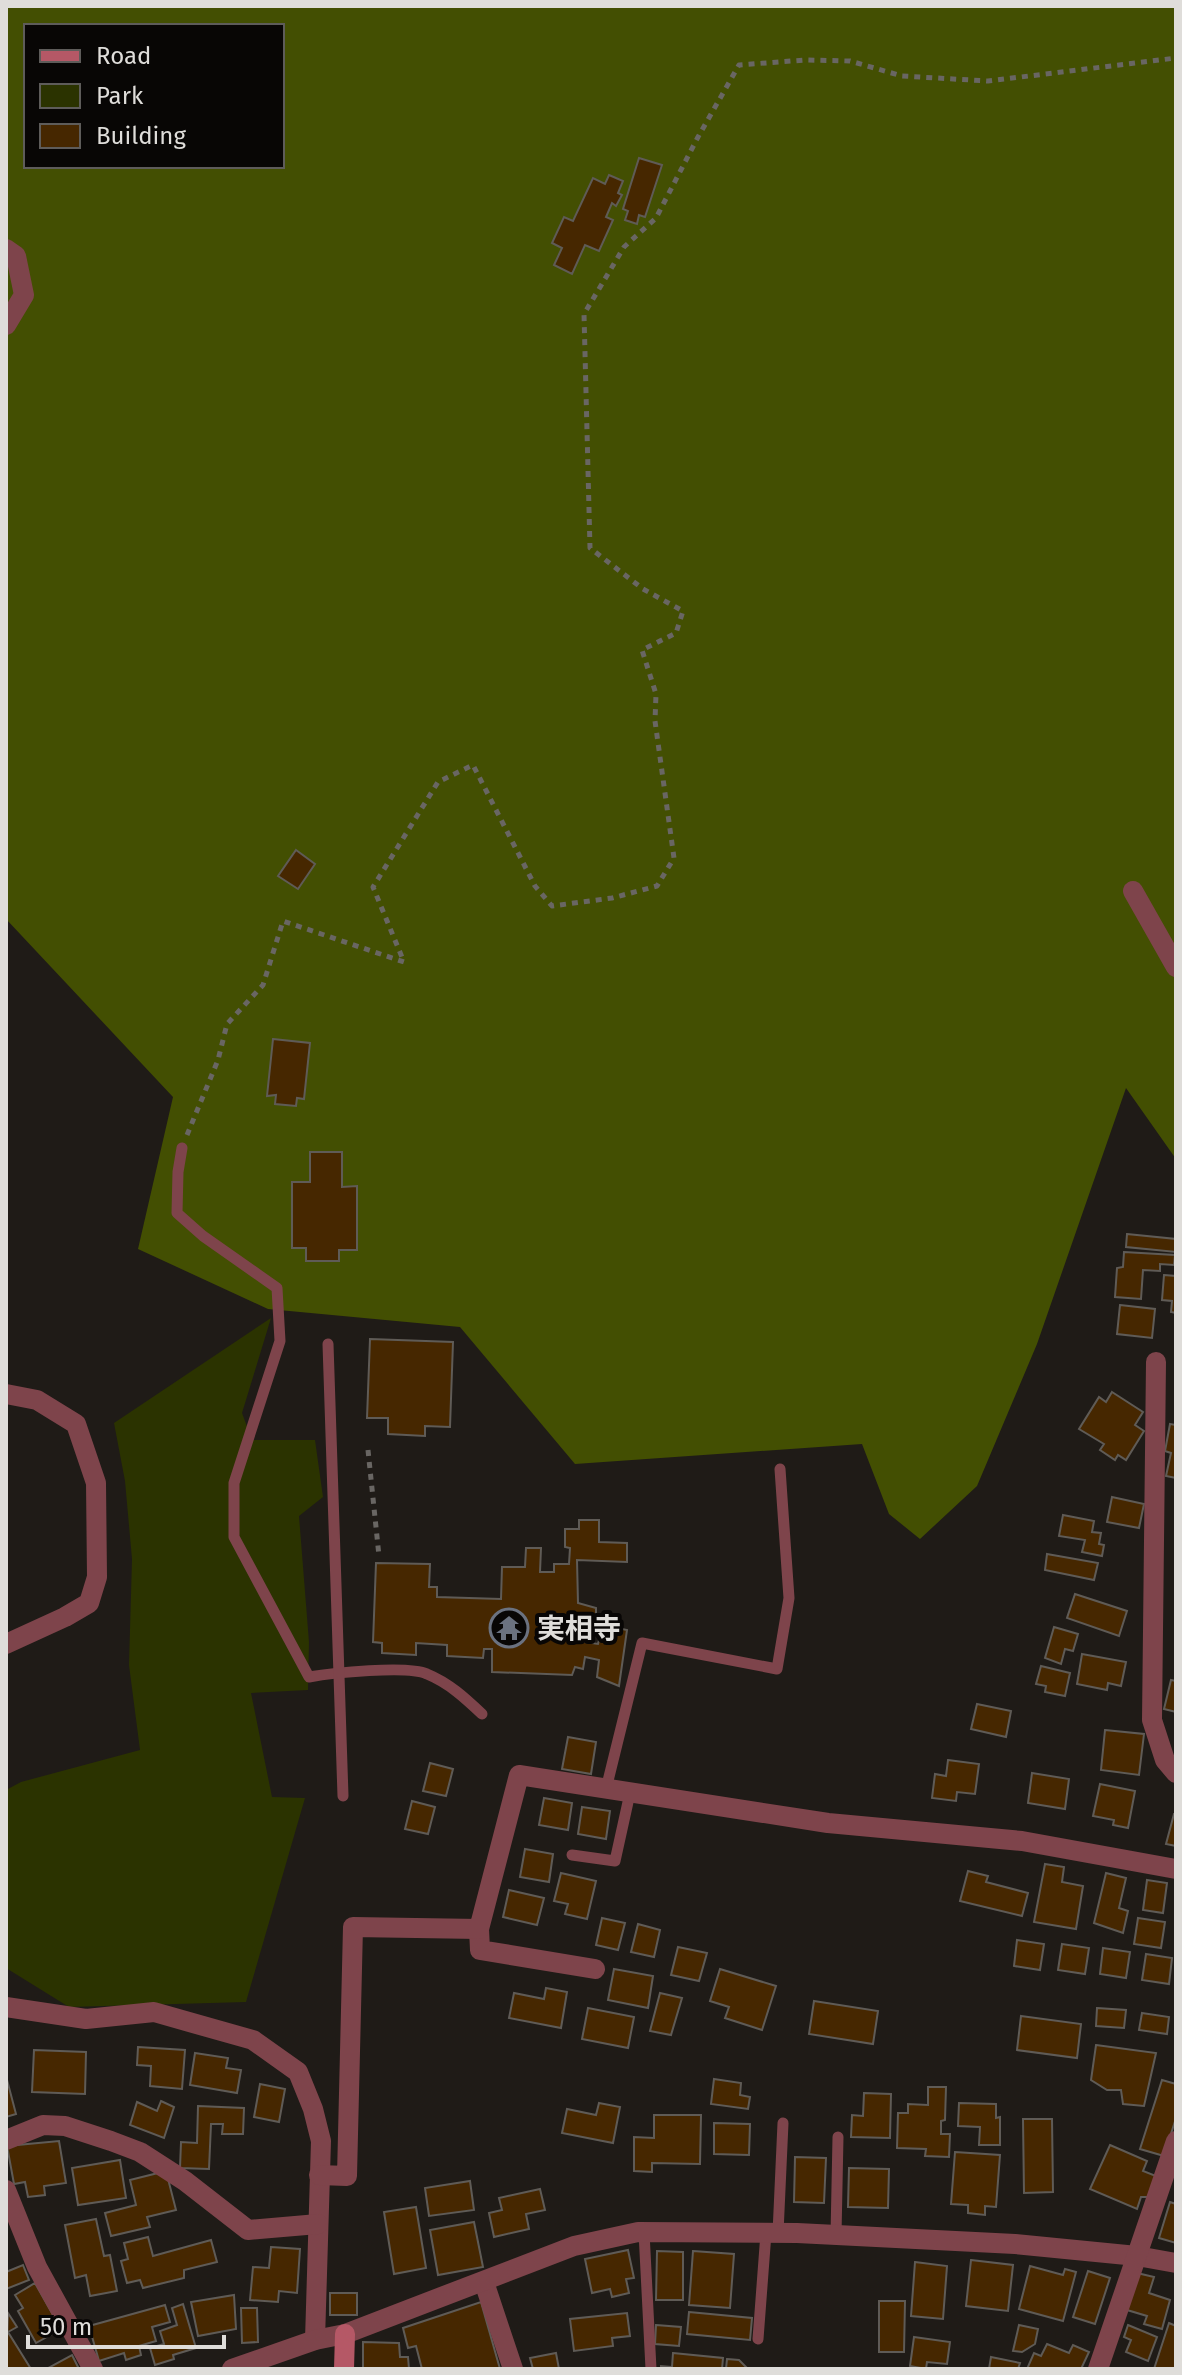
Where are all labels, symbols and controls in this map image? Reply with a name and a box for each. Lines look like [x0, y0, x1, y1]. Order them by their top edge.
legend [24, 24, 284, 168]
text: Road [96, 42, 151, 70]
text: Park [96, 82, 144, 110]
text: Building [96, 122, 186, 150]
temple icon: 実相寺 [488, 1607, 530, 1649]
place label: 実相寺 [537, 1612, 621, 1645]
scale bar [28, 2299, 224, 2349]
text: 50 m [40, 2313, 92, 2341]

